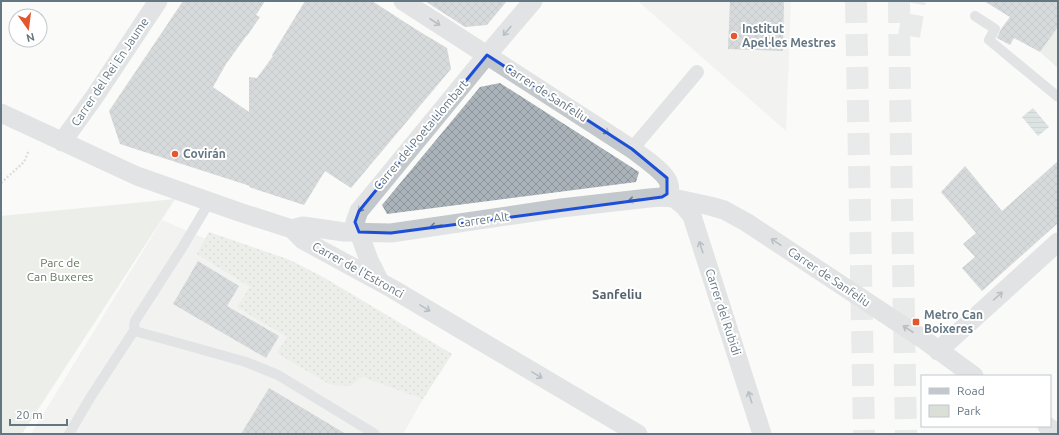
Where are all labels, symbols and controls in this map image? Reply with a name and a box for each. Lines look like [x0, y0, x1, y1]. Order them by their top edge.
north arrow [8, 8, 48, 48]
street label: Carrer del Rei En Jaume [68, 15, 151, 128]
one-way arrow [430, 18, 441, 26]
place label: Institut Apel·les Mestres [742, 22, 836, 49]
one-way arrow [503, 25, 512, 36]
text: N [25, 31, 36, 45]
marker: Institut Apel·les Mestres [729, 31, 739, 41]
street label: Carrer de Sanfeliu [502, 61, 590, 124]
street label: Carrer del Poeta Llombart [371, 77, 471, 192]
one-way arrow [598, 127, 610, 135]
place label: Covirán [183, 147, 226, 160]
marker: Covirán [170, 149, 180, 159]
one-way arrow [628, 196, 641, 203]
one-way arrow [358, 201, 367, 212]
street label: Carrer Alt [456, 209, 510, 230]
one-way arrow [430, 222, 443, 230]
one-way arrow [771, 238, 782, 246]
street label: Carrer de l'Estronci [310, 239, 406, 300]
one-way arrow [697, 241, 705, 253]
street label: Carrer de Sanfeliu [786, 244, 873, 309]
park label: Parc de Can Buxeres [27, 256, 93, 283]
street label: Carrer del Rubidi [703, 267, 744, 357]
district label: Sanfeliu [592, 287, 642, 301]
one-way arrow [993, 291, 1003, 301]
one-way arrow [419, 305, 431, 313]
place label: Metro Can Boixeres [924, 308, 983, 335]
marker: Metro Can Boixeres [911, 317, 921, 327]
one-way arrow [903, 325, 914, 333]
one-way arrow [531, 371, 543, 379]
legend [921, 375, 1051, 427]
text: Road [957, 384, 985, 397]
one-way arrow [746, 391, 753, 404]
scale bar [10, 401, 67, 427]
text: Park [957, 404, 981, 417]
text: 20 m [16, 408, 43, 421]

